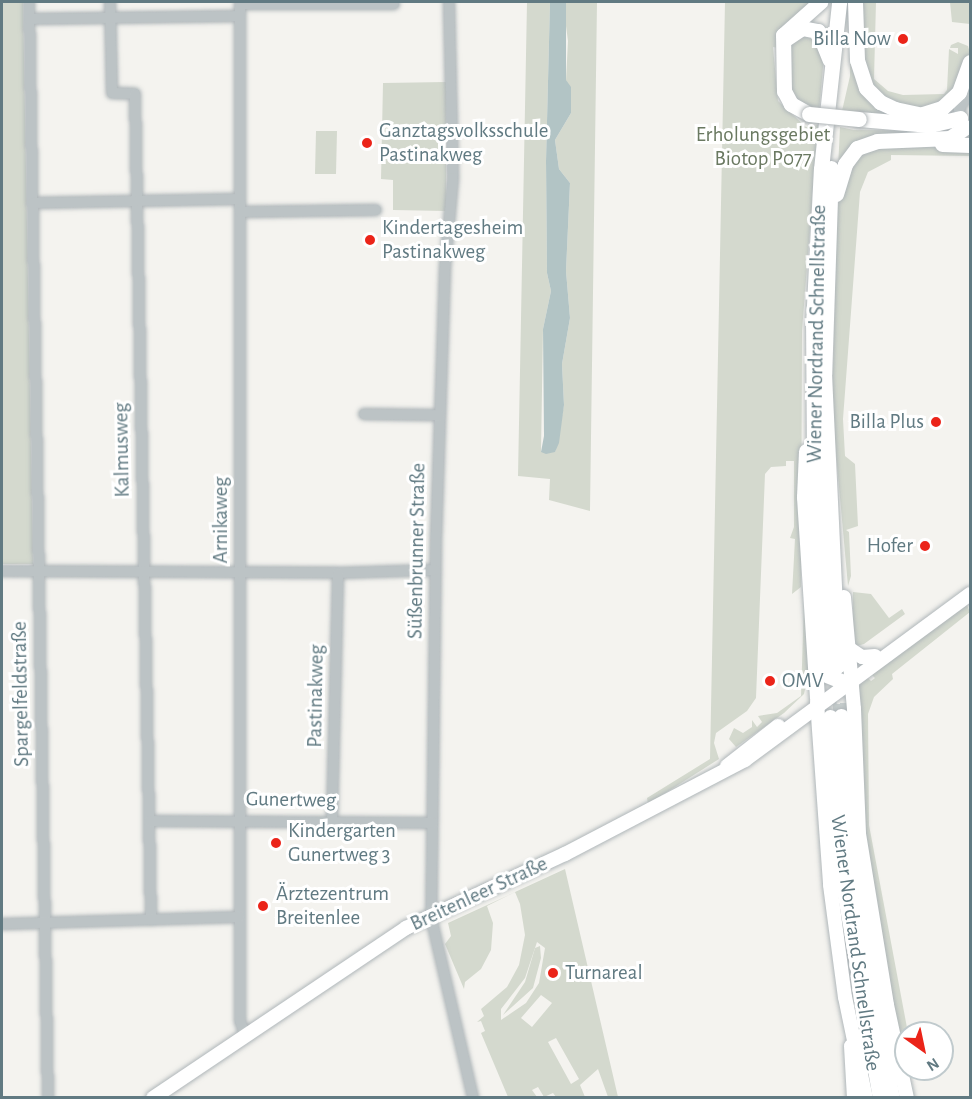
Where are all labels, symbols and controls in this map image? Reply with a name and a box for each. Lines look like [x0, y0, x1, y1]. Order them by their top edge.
place label: Billa Now [813, 26, 891, 52]
marker: Billa Now [896, 32, 910, 46]
place label: Ganztagsvolksschule Pastinakweg [379, 118, 549, 168]
park label: Erholungsgebiet Biotop P077 [696, 122, 830, 172]
marker: Ganztagsvolksschule Pastinakweg [360, 136, 374, 150]
street label: Wiener Nordrand Schnellstraße [802, 205, 832, 463]
place label: Kindertagesheim Pastinakweg [382, 215, 523, 265]
marker: Kindertagesheim Pastinakweg [363, 233, 377, 247]
street label: Kalmusweg [109, 402, 135, 498]
place label: Billa Plus [850, 409, 924, 435]
marker: Billa Plus [929, 415, 943, 429]
street label: Süßenbrunner Straße [403, 463, 431, 639]
street label: Arnikaweg [208, 477, 234, 563]
place label: Hofer [867, 533, 913, 559]
marker: Hofer [918, 539, 932, 553]
street label: Spargelfeldstraße [7, 621, 35, 767]
street label: Pastinakweg [303, 644, 329, 748]
place label: OMV [782, 668, 824, 694]
marker: OMV [763, 674, 777, 688]
street label: Gunertweg [246, 787, 336, 813]
street label: Wiener Nordrand Schnellstraße [825, 813, 885, 1073]
place label: Kindergarten Gunertweg 3 [288, 818, 396, 868]
marker: Kindergarten Gunertweg 3 [269, 836, 283, 850]
street label: Breitenleer Straße [406, 851, 552, 937]
place label: Ärztezentrum Breitenlee [276, 881, 389, 931]
marker: Ärztezentrum Breitenlee [254, 897, 272, 915]
place label: Turnareal [565, 960, 643, 986]
marker: Turnareal [546, 966, 560, 980]
north arrow [894, 1021, 954, 1081]
text: N [924, 1055, 942, 1074]

